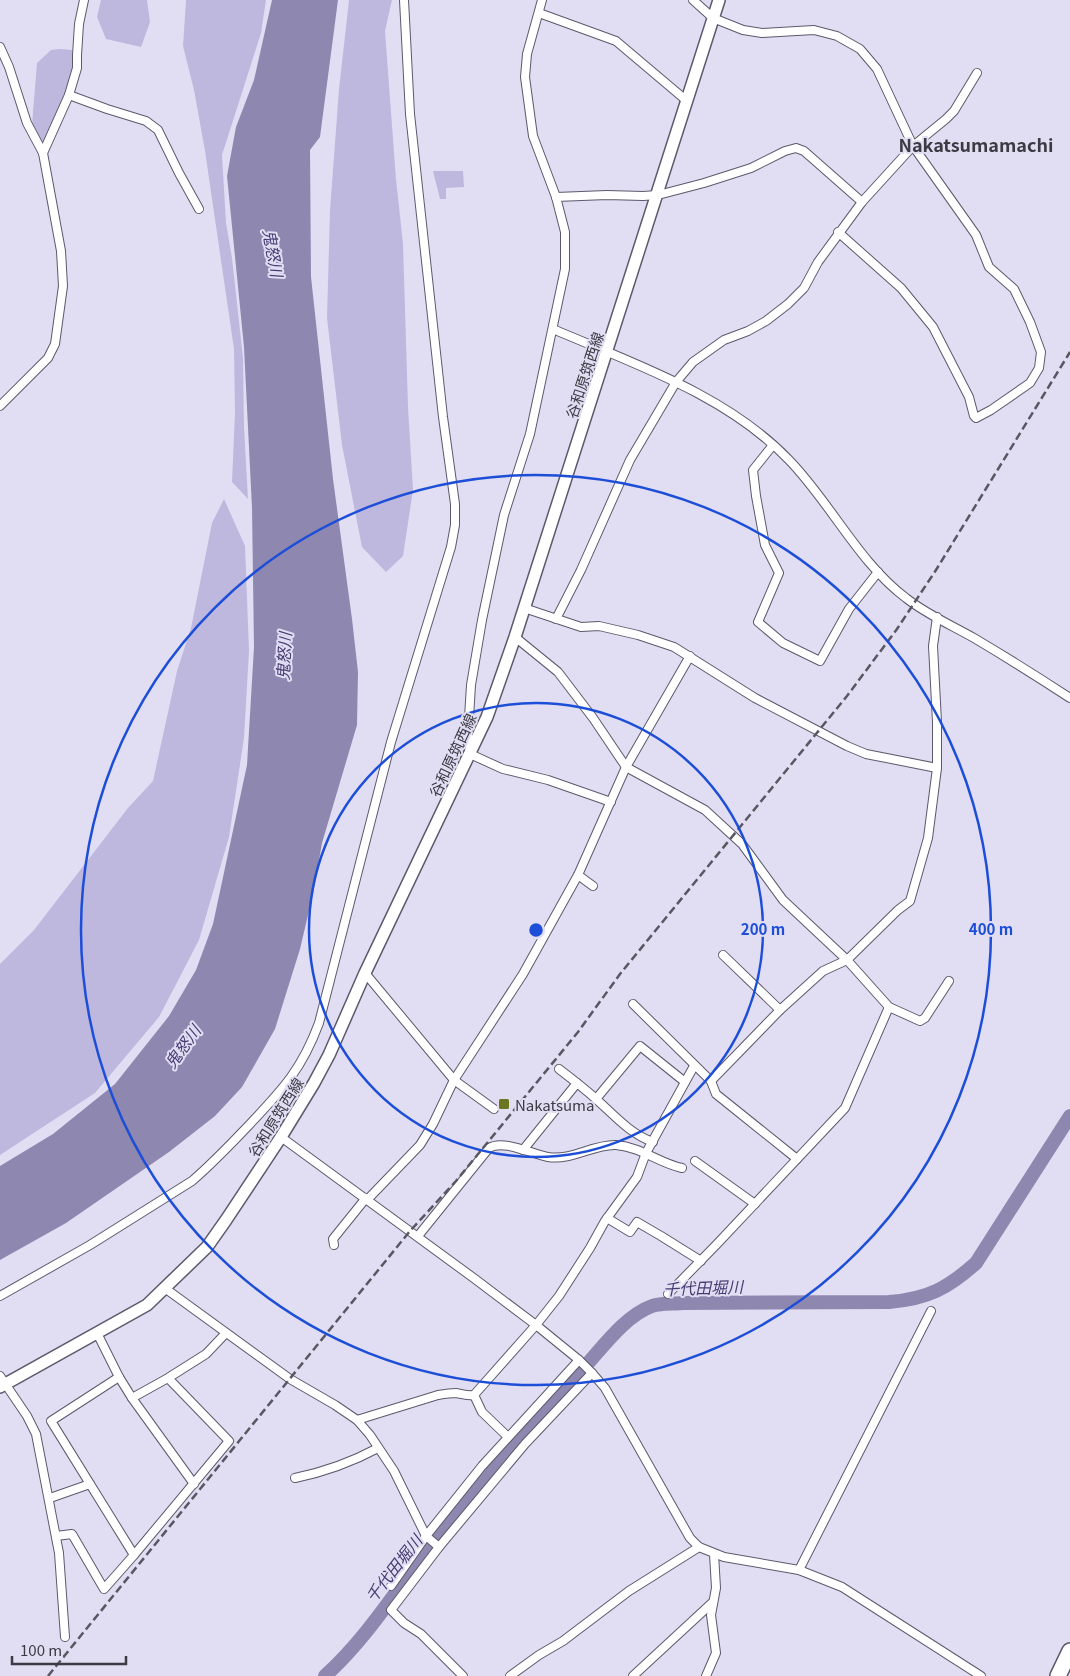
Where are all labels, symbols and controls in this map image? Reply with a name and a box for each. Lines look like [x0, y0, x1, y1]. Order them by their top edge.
district label: Nakatsumamachi [899, 131, 1053, 157]
water label: 鬼怒川 [258, 227, 290, 281]
street label: 谷和原筑西線 [560, 329, 608, 421]
water label: 鬼怒川 [270, 629, 296, 681]
street label: 谷和原筑西線 [423, 710, 481, 800]
text: 200 m [741, 918, 785, 939]
text: 400 m [969, 918, 1013, 939]
centre of rings [527, 921, 545, 939]
water label: 鬼怒川 [158, 1018, 207, 1072]
street label: 谷和原筑西線 [242, 1073, 308, 1161]
place label: Nakatsuma [515, 1094, 594, 1115]
marker: Nakatsuma [497, 1097, 511, 1111]
water label: 千代田堀川 [663, 1274, 745, 1300]
water label: 千代田堀川 [359, 1528, 428, 1607]
scale bar [12, 1634, 126, 1666]
text: 100 m [20, 1639, 62, 1660]

